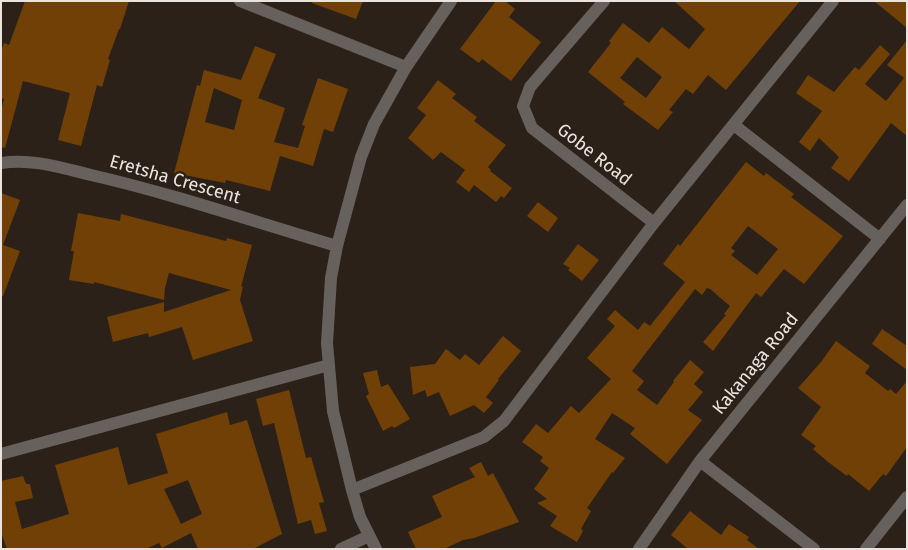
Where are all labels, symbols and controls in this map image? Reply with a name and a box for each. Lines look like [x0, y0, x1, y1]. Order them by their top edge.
street label: Gobe Road [552, 119, 636, 191]
street label: Eretsha Crescent [107, 151, 243, 209]
street label: Kakanaga Road [709, 309, 803, 419]

